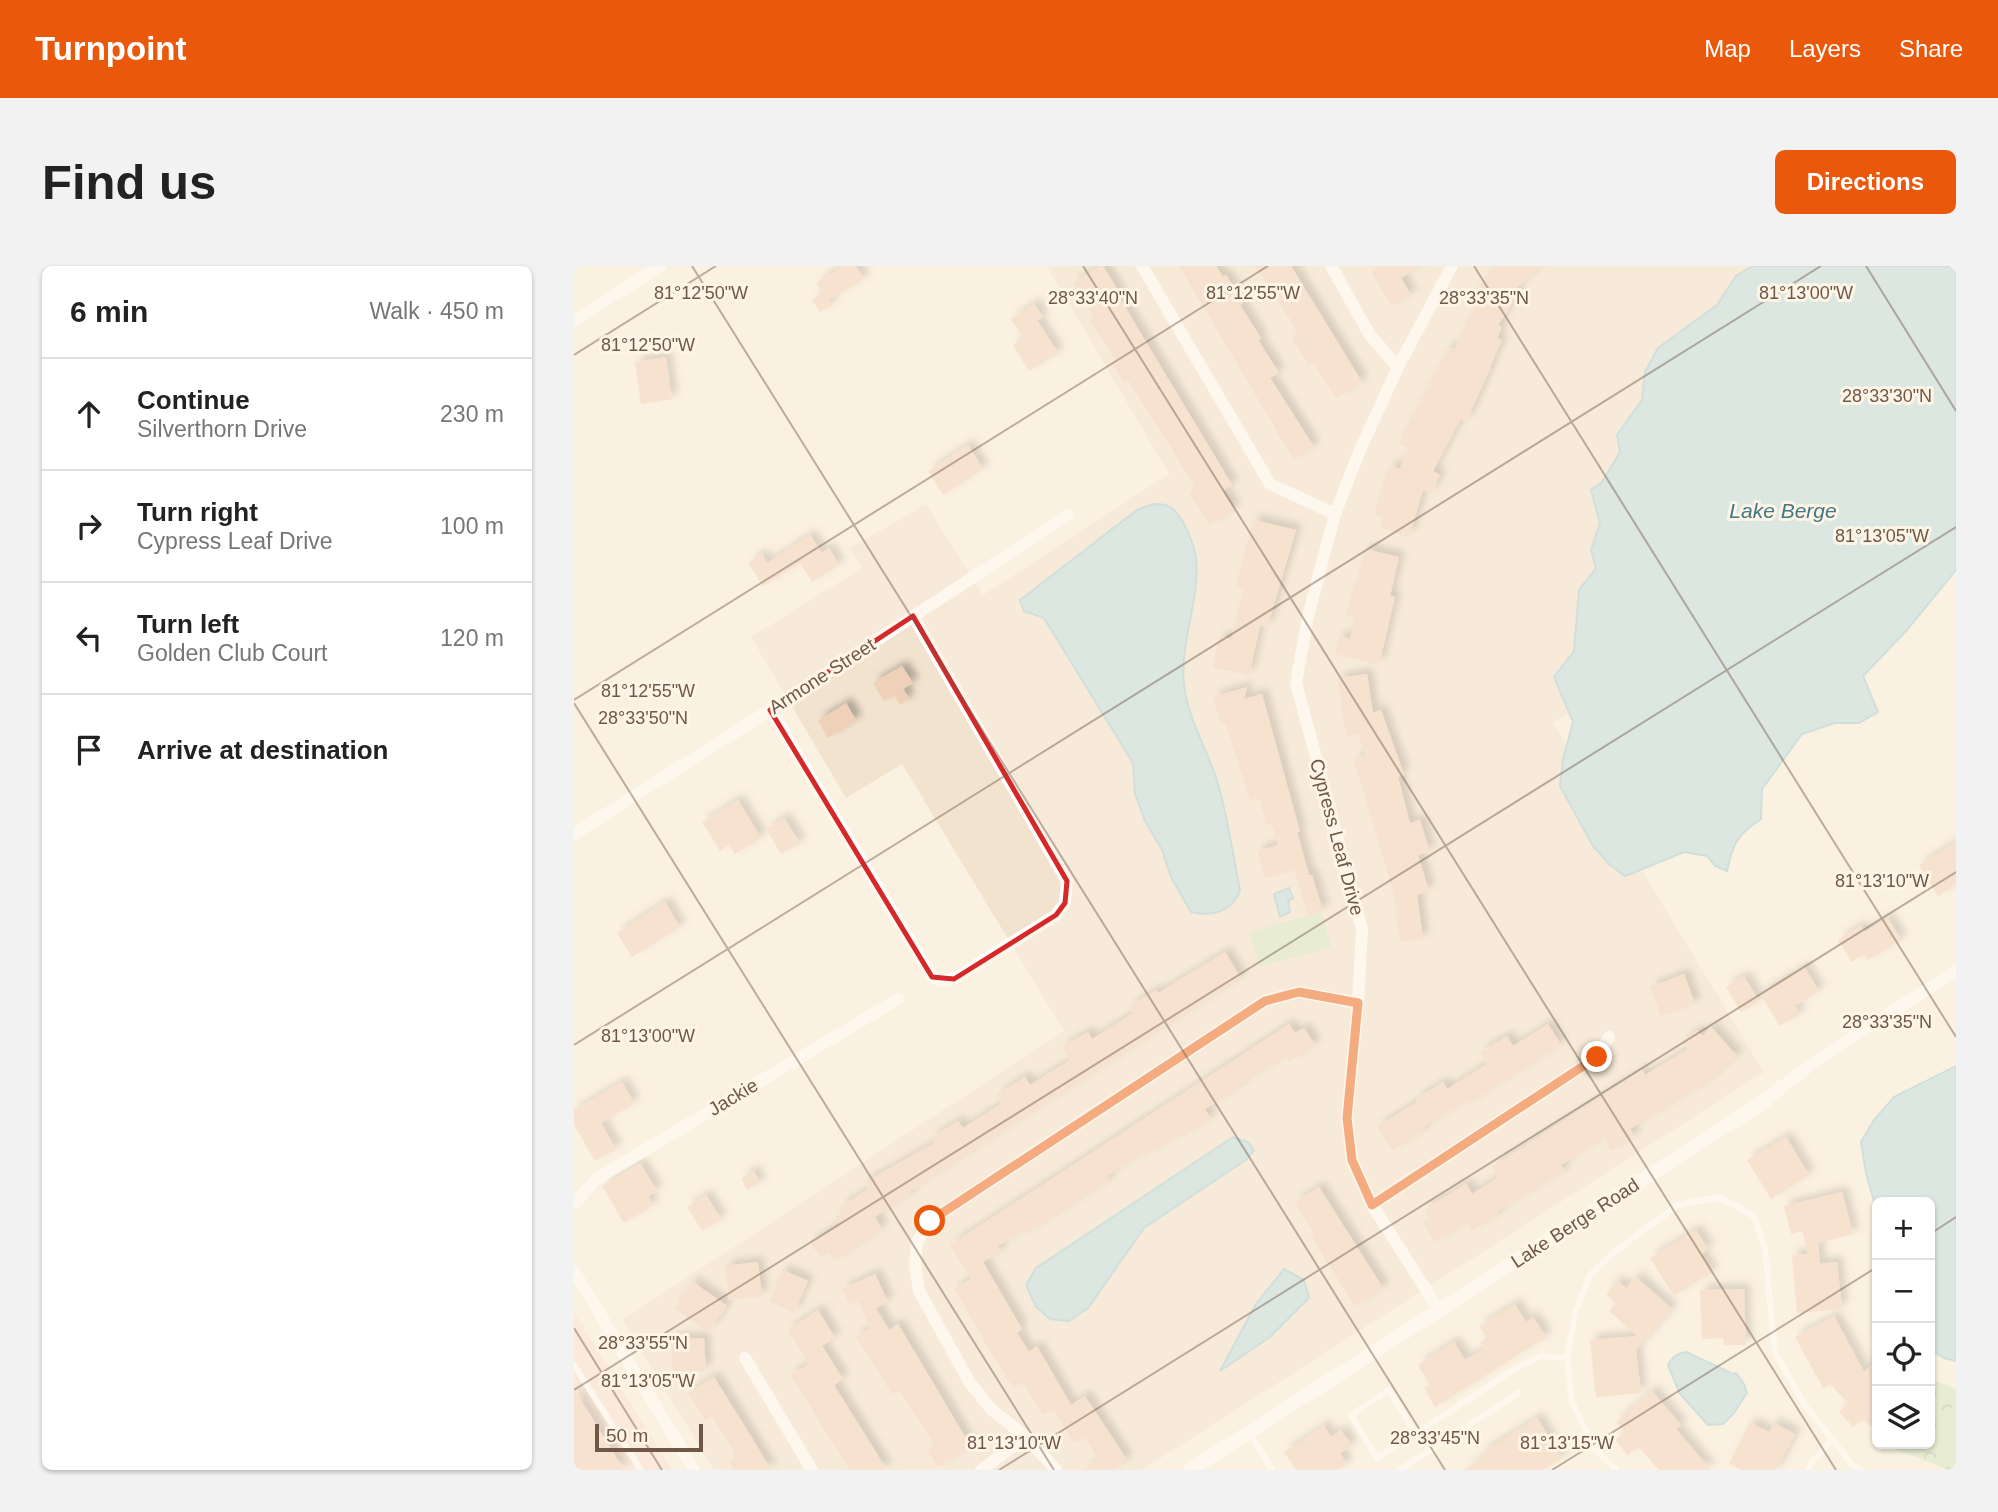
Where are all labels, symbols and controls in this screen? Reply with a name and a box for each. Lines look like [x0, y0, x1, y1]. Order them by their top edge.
text: Turnpoint [35, 30, 187, 67]
text: Map [1704, 35, 1751, 62]
text: Layers [1789, 35, 1861, 62]
text: Share [1899, 35, 1963, 62]
button: Directions [1775, 150, 1956, 214]
text: Find us [42, 155, 216, 209]
text: 81°12'50"W [654, 283, 748, 303]
text: 81°12'55"W [1206, 283, 1300, 303]
text: 81°13'00"W [1759, 283, 1853, 303]
text: 28°33'40"N [1048, 288, 1138, 308]
text: 28°33'35"N [1439, 288, 1529, 308]
text: 6 min [70, 295, 148, 328]
text: Walk · 450 m [369, 298, 504, 324]
text: 81°12'50"W [601, 335, 695, 355]
text: Continue [137, 385, 250, 415]
text: 28°33'30"N [1842, 386, 1932, 406]
icon: ahead [70, 395, 108, 433]
text: 230 m [440, 401, 504, 427]
text: Silverthorn Drive [137, 416, 307, 442]
text: Turn right [137, 497, 258, 527]
water label: Lake Berge [1729, 499, 1837, 522]
icon: right [70, 507, 108, 545]
text: 100 m [440, 513, 504, 539]
text: 81°13'05"W [1835, 526, 1929, 546]
text: Cypress Leaf Drive [137, 528, 333, 554]
text: Turn left [137, 609, 239, 639]
icon: left [70, 619, 108, 657]
text: 120 m [440, 625, 504, 651]
street label: Armone Street [765, 633, 880, 718]
text: Golden Club Court [137, 640, 328, 666]
text: 81°12'55"W [601, 681, 695, 701]
text: 28°33'50"N [598, 708, 688, 728]
icon: arrive [70, 731, 108, 769]
text: Arrive at destination [137, 735, 388, 765]
street label: Cypress Leaf Drive [1306, 756, 1368, 918]
text: 81°13'10"W [1835, 871, 1929, 891]
text: 28°33'35"N [1842, 1012, 1932, 1032]
text: 81°13'00"W [601, 1026, 695, 1046]
route end [1581, 1041, 1612, 1072]
street label: Jackie [705, 1074, 761, 1120]
street label: Lake Berge Road [1507, 1174, 1643, 1272]
map controls [1872, 1197, 1935, 1449]
button: + [1872, 1197, 1935, 1260]
route start [914, 1205, 945, 1236]
button: − [1872, 1260, 1935, 1323]
button: locate [1872, 1323, 1935, 1386]
text: 28°33'55"N [598, 1333, 688, 1353]
text: 81°13'05"W [601, 1371, 695, 1391]
button: layers [1872, 1386, 1935, 1449]
scale bar [595, 1421, 704, 1453]
text: 50 m [606, 1425, 648, 1446]
text: 28°33'45"N [1390, 1428, 1480, 1448]
text: 81°13'10"W [967, 1433, 1061, 1453]
text: 81°13'15"W [1520, 1433, 1614, 1453]

